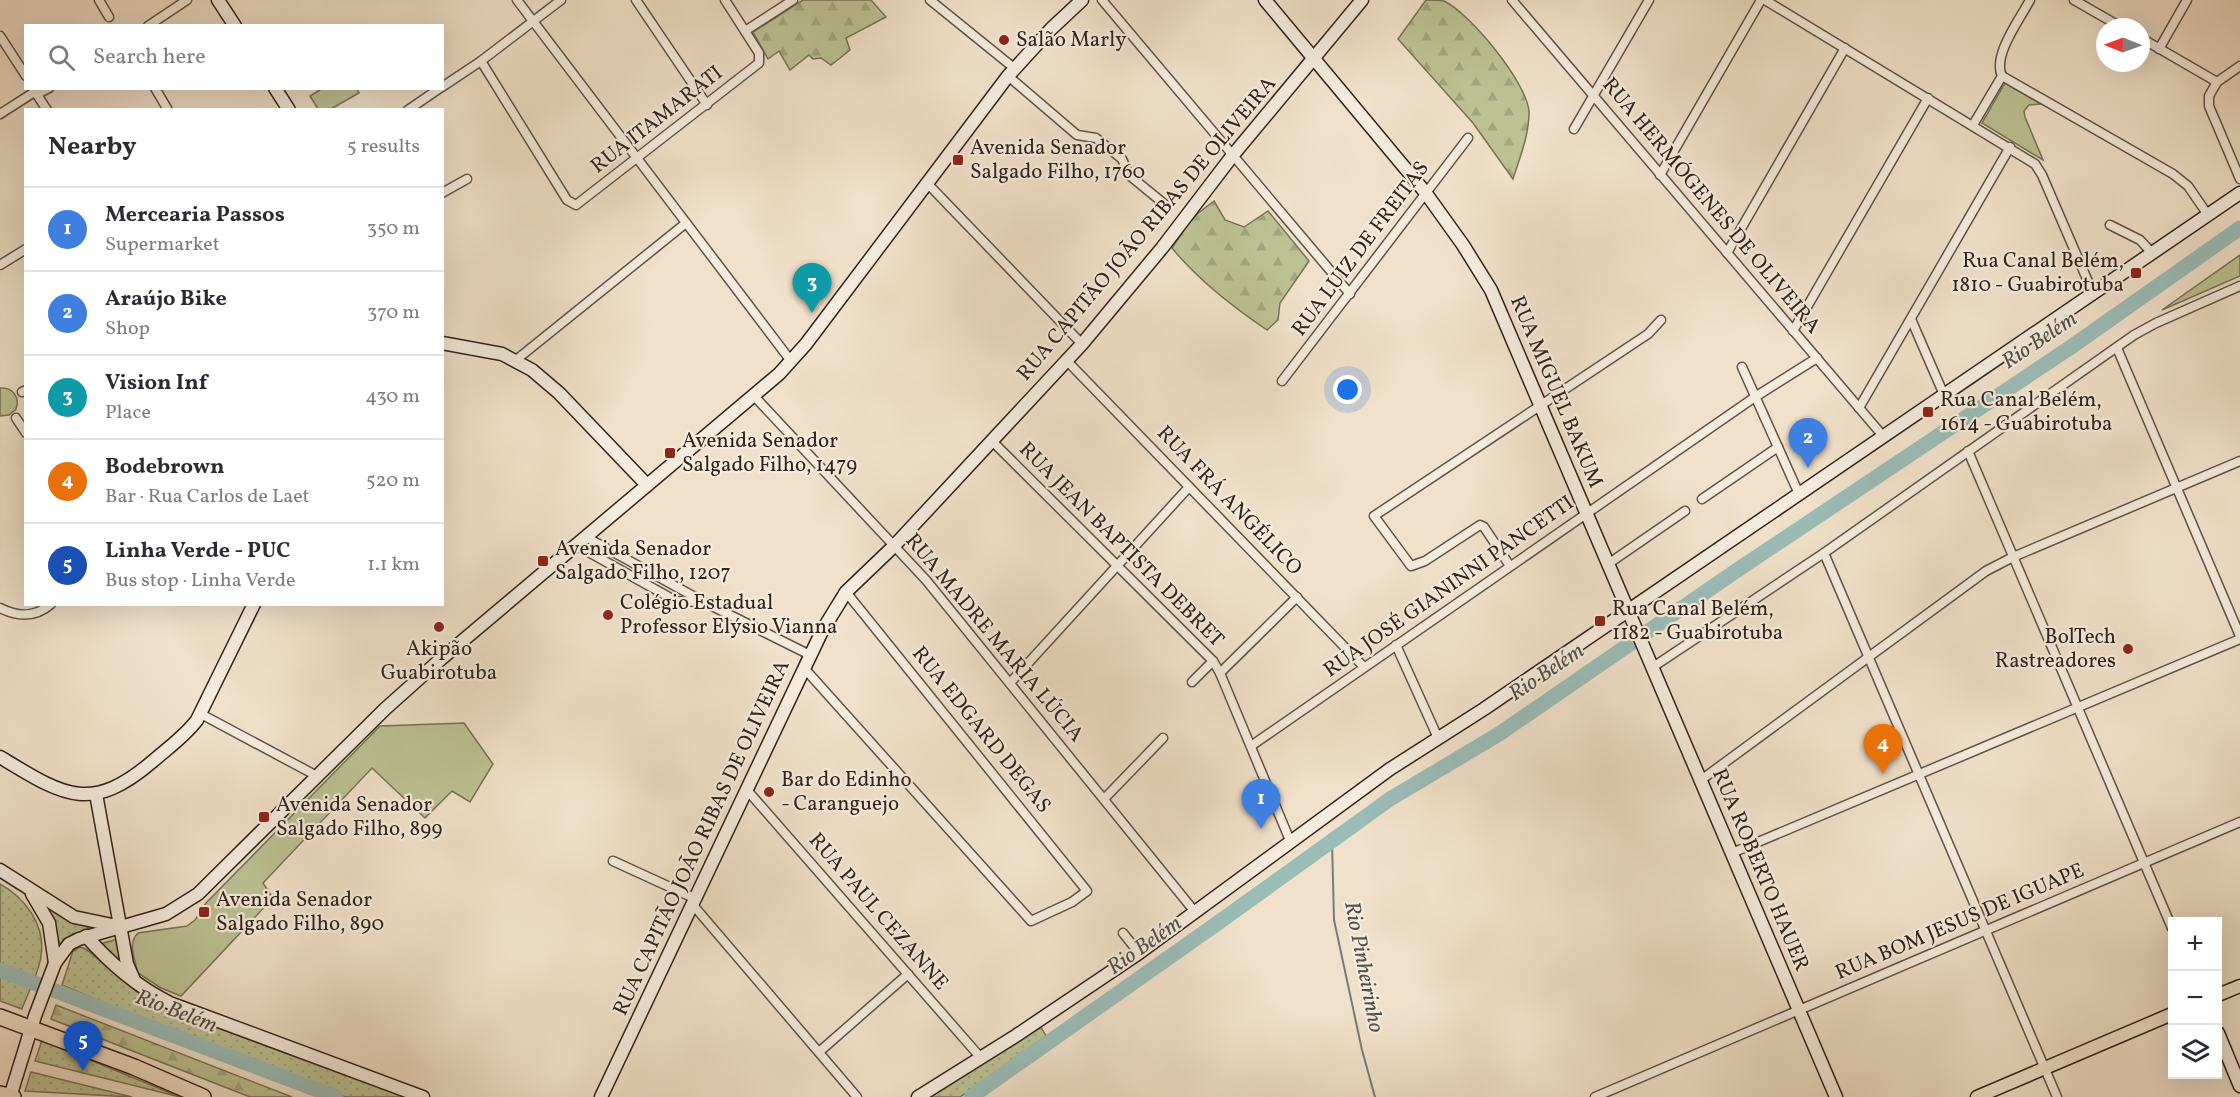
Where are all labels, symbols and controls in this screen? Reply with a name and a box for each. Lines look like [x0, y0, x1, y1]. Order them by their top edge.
north arrow [2096, 18, 2150, 72]
search box [24, 24, 444, 90]
place label: Salão Marly [1016, 26, 1127, 55]
marker: Salão Marly [997, 33, 1011, 47]
icon: search [45, 41, 78, 74]
text: Search here [93, 42, 206, 73]
street label: RUA ITAMARATI [585, 59, 729, 181]
street label: RUA CAPITÃO JOÃO RIBAS DE OLIVEIRA [1011, 70, 1283, 387]
street label: RUA HERMÓGENES DE OLIVEIRA [1595, 72, 1827, 341]
text: Nearby [48, 129, 137, 165]
text: 5 results [347, 133, 420, 161]
place label: Avenida Senador Salgado Filho, 1760 [970, 134, 1145, 187]
marker: Avenida Senador Salgado Filho, 1760 [951, 153, 965, 167]
street label: RUA LUIZ DE FREITAS [1285, 155, 1437, 343]
text: Mercearia Passos [105, 200, 285, 231]
text: 1 [63, 215, 72, 243]
text: 350 m [367, 215, 420, 243]
text: Supermarket [105, 231, 220, 259]
place label: Rua Canal Belém, 1810 - Guabirotuba [1951, 247, 2124, 300]
pin: 3 [792, 264, 832, 313]
marker: Rua Canal Belém, 1810 - Guabirotuba [2129, 266, 2143, 280]
text: Araújo Bike [105, 284, 227, 315]
street label: RUA MIGUEL BAKUM [1502, 291, 1610, 493]
text: 2 [62, 299, 73, 327]
text: 370 m [367, 299, 420, 327]
water label: Rio Belém [1996, 304, 2084, 378]
text: Shop [105, 315, 150, 343]
text: Vision Inf [105, 368, 207, 399]
your location [1333, 375, 1362, 404]
text: 3 [62, 383, 73, 411]
text: 430 m [365, 383, 420, 411]
place label: Rua Canal Belém, 1614 - Guabirotuba [1940, 386, 2112, 439]
text: Place [105, 399, 151, 427]
marker: Rua Canal Belém, 1614 - Guabirotuba [1921, 405, 1935, 419]
pin: 2 [1788, 418, 1828, 468]
street label: RUA FRÁ ANGÉLICO [1150, 420, 1308, 582]
place label: Avenida Senador Salgado Filho, 1479 [682, 427, 857, 480]
street label: RUA JEAN BAPTISTA DEBRET [1012, 436, 1230, 654]
marker: Avenida Senador Salgado Filho, 1479 [663, 446, 677, 460]
text: Bodebrown [105, 452, 225, 483]
text: 4 [61, 467, 74, 495]
text: 520 m [366, 467, 420, 495]
text: Bar · Rua Carlos de Laet [105, 483, 310, 511]
street label: RUA JOSÉ GIANINNI PANCETTI [1318, 489, 1580, 685]
street label: RUA MADRE MARIA LÚCIA [898, 527, 1090, 749]
place label: Avenida Senador Salgado Filho, 1207 [555, 535, 731, 588]
text: Linha Verde - PUC [105, 536, 290, 567]
text: 5 [63, 551, 72, 579]
text: 1.1 km [367, 551, 420, 579]
marker: Avenida Senador Salgado Filho, 1207 [536, 554, 550, 568]
text: Bus stop · Linha Verde [105, 567, 296, 595]
place label: Colégio Estadual Professor Elýsio Vianna [620, 589, 837, 642]
place label: Rua Canal Belém, 1182 - Guabirotuba [1612, 595, 1783, 648]
marker: Colégio Estadual Professor Elýsio Vianna [601, 608, 615, 622]
marker: Rua Canal Belém, 1182 - Guabirotuba [1593, 614, 1607, 628]
marker: Akipão Guabirotuba [432, 620, 446, 634]
place label: BolTech Rastreadores [1995, 623, 2116, 676]
place label: Akipão Guabirotuba [381, 635, 497, 688]
water label: Rio Belém [1503, 636, 1591, 710]
street label: RUA EDGARD DEGAS [905, 640, 1057, 820]
marker: BolTech Rastreadores [2121, 642, 2135, 656]
street label: RUA CAPITÃO JOÃO RIBAS DE OLIVEIRA [607, 655, 798, 1021]
pin: 4 [1864, 724, 1902, 774]
street label: RUA ROBERTO HAUER [1704, 764, 1816, 976]
place label: Bar do Edinho - Caranguejo [781, 766, 912, 819]
pin: 1 [1242, 780, 1280, 829]
marker: Bar do Edinho - Caranguejo [762, 785, 776, 799]
place label: Avenida Senador Salgado Filho, 899 [276, 791, 442, 844]
marker: Avenida Senador Salgado Filho, 899 [257, 810, 271, 824]
street label: RUA PAUL CEZANNE [801, 827, 955, 997]
street label: RUA BOM JESUS DE IGUAPE [1831, 856, 2089, 988]
place label: Avenida Senador Salgado Filho, 890 [216, 886, 384, 939]
water label: Rio Pinheirinho [1335, 899, 1391, 1035]
marker: Avenida Senador Salgado Filho, 890 [197, 905, 211, 919]
water label: Rio Belém [1101, 909, 1189, 983]
map controls [2168, 917, 2222, 1079]
button: + [2168, 917, 2222, 971]
button: − [2168, 971, 2222, 1025]
water label: Rio Belém [131, 982, 221, 1042]
pin: 5 [64, 1022, 103, 1071]
button: layers [2168, 1025, 2222, 1079]

